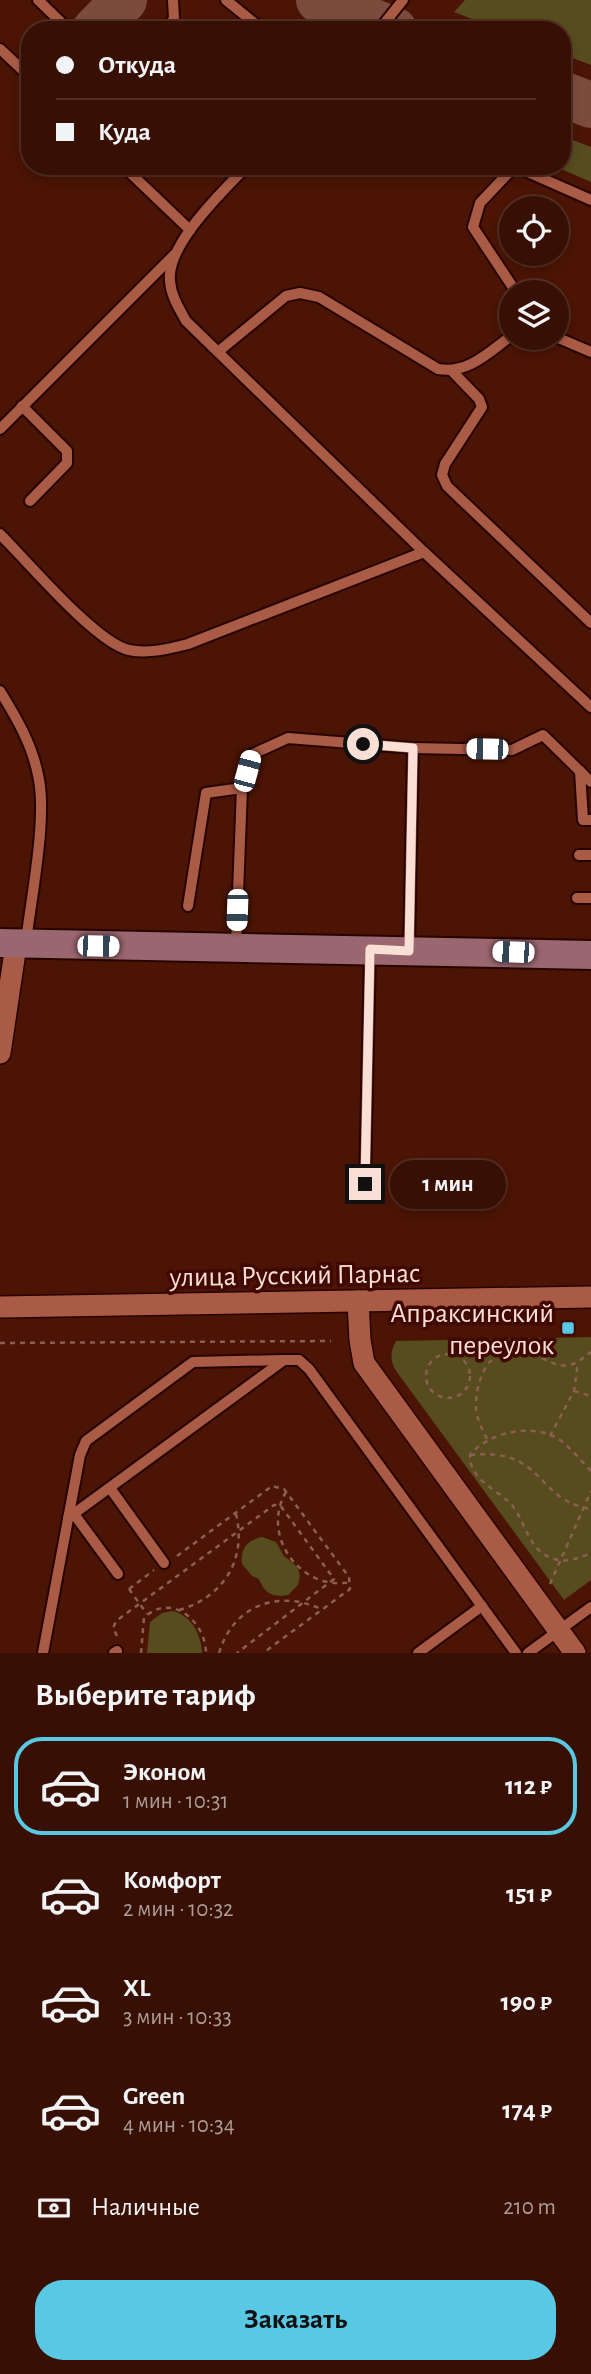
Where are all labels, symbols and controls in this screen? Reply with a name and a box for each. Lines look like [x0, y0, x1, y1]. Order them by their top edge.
text: Откуда [98, 52, 176, 78]
text: Куда [98, 119, 151, 145]
map controls [499, 196, 569, 350]
button: locate [499, 196, 569, 266]
button: layers [499, 280, 569, 350]
route start [347, 728, 379, 760]
car [466, 738, 509, 760]
car [232, 748, 263, 794]
car [226, 889, 249, 931]
car [77, 935, 120, 957]
car [492, 941, 535, 963]
callout: 1 мин [390, 1160, 505, 1208]
route end [349, 1168, 381, 1200]
text: 1 мин [422, 1173, 474, 1196]
street label: улица Русский Парнас [168, 1260, 421, 1292]
place label: Апраксинский переулок [390, 1300, 554, 1360]
marker: Апраксинский переулок [560, 1320, 576, 1336]
text: Выберите тариф [35, 1679, 256, 1711]
icon: car [39, 1755, 102, 1818]
text: Эконом [123, 1759, 206, 1785]
text: 112 ₽ [505, 1773, 552, 1799]
text: 1 мин · 10:31 [123, 1790, 228, 1813]
icon: car [39, 1863, 102, 1926]
text: Комфорт [123, 1867, 221, 1893]
text: 151 ₽ [506, 1881, 552, 1907]
text: 2 мин · 10:32 [123, 1898, 234, 1921]
icon: car [39, 1971, 102, 2034]
text: XL [123, 1975, 150, 2001]
text: 190 ₽ [500, 1989, 552, 2015]
text: 3 мин · 10:33 [123, 2006, 232, 2029]
icon: car [39, 2079, 102, 2142]
text: Green [123, 2083, 185, 2109]
text: 174 ₽ [502, 2097, 552, 2123]
text: 4 мин · 10:34 [123, 2114, 235, 2137]
icon: cash [35, 2189, 73, 2227]
text: Наличные [91, 2194, 200, 2220]
text: 210 m [503, 2196, 556, 2219]
button: Заказать [35, 2280, 556, 2360]

